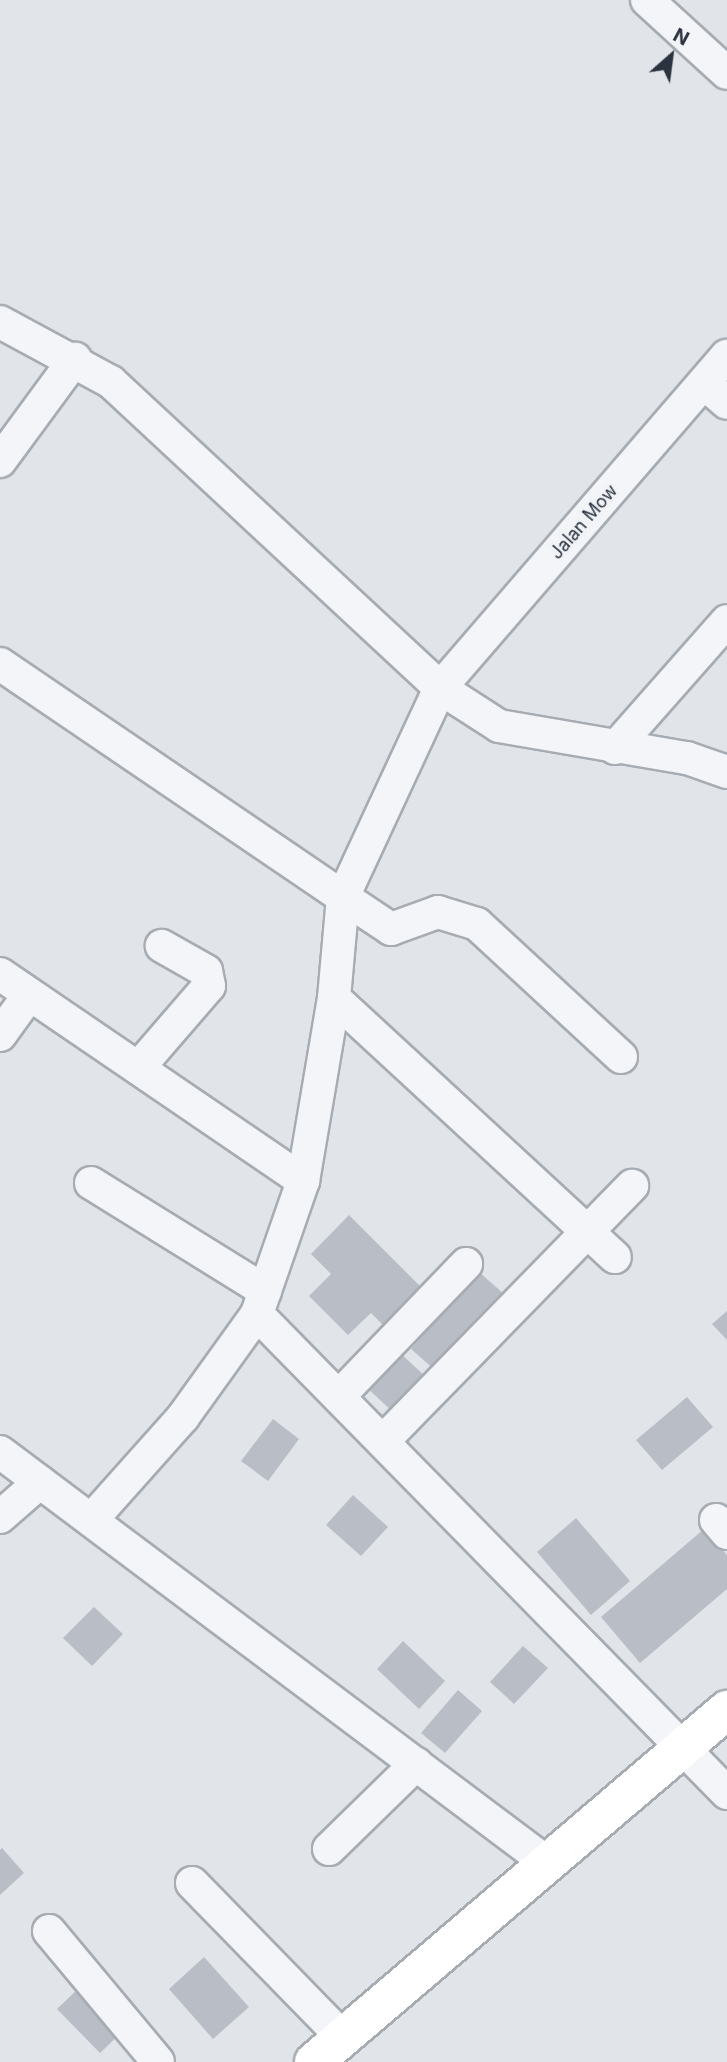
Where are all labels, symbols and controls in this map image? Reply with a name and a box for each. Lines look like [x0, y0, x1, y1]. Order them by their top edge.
north arrow [636, 21, 706, 91]
text: N [669, 23, 693, 51]
street label: Jalan Mow [546, 480, 622, 564]

